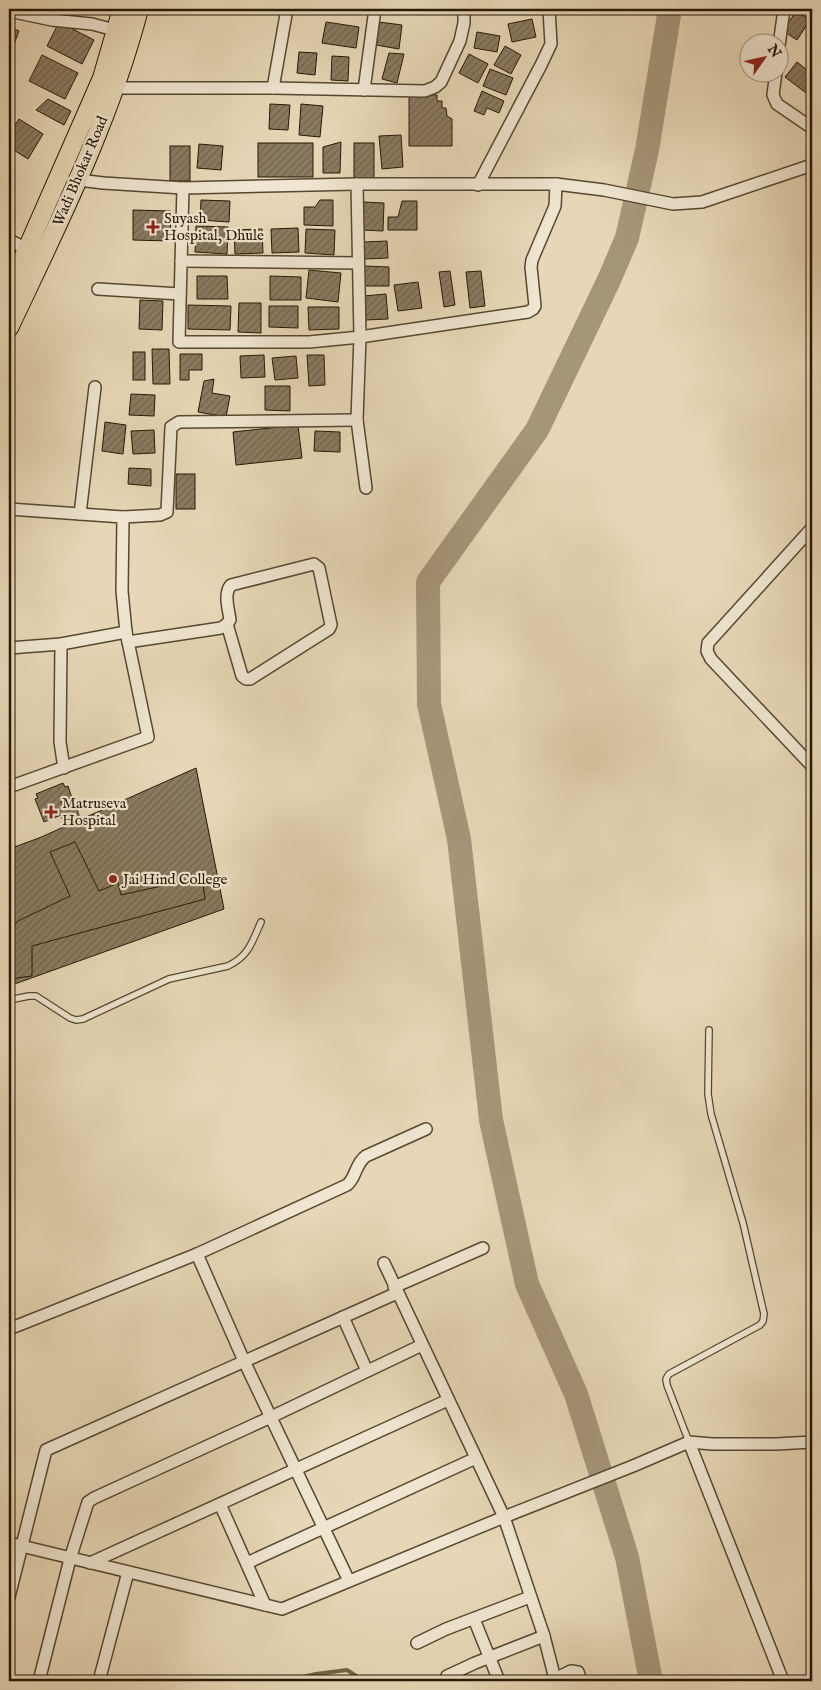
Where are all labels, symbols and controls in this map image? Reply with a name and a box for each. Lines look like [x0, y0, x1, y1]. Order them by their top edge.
north arrow [738, 32, 788, 82]
text: N [763, 40, 785, 61]
street label: Wadi Bhokar Road [49, 112, 113, 229]
place label: Suyash Hospital, Dhule [164, 209, 264, 245]
marker: Suyash Hospital, Dhule [146, 220, 160, 234]
place label: Matruseva Hospital [62, 794, 127, 830]
marker: Matruseva Hospital [44, 805, 58, 819]
place label: Jai Hind College [121, 870, 228, 889]
marker: Jai Hind College [107, 873, 119, 885]

